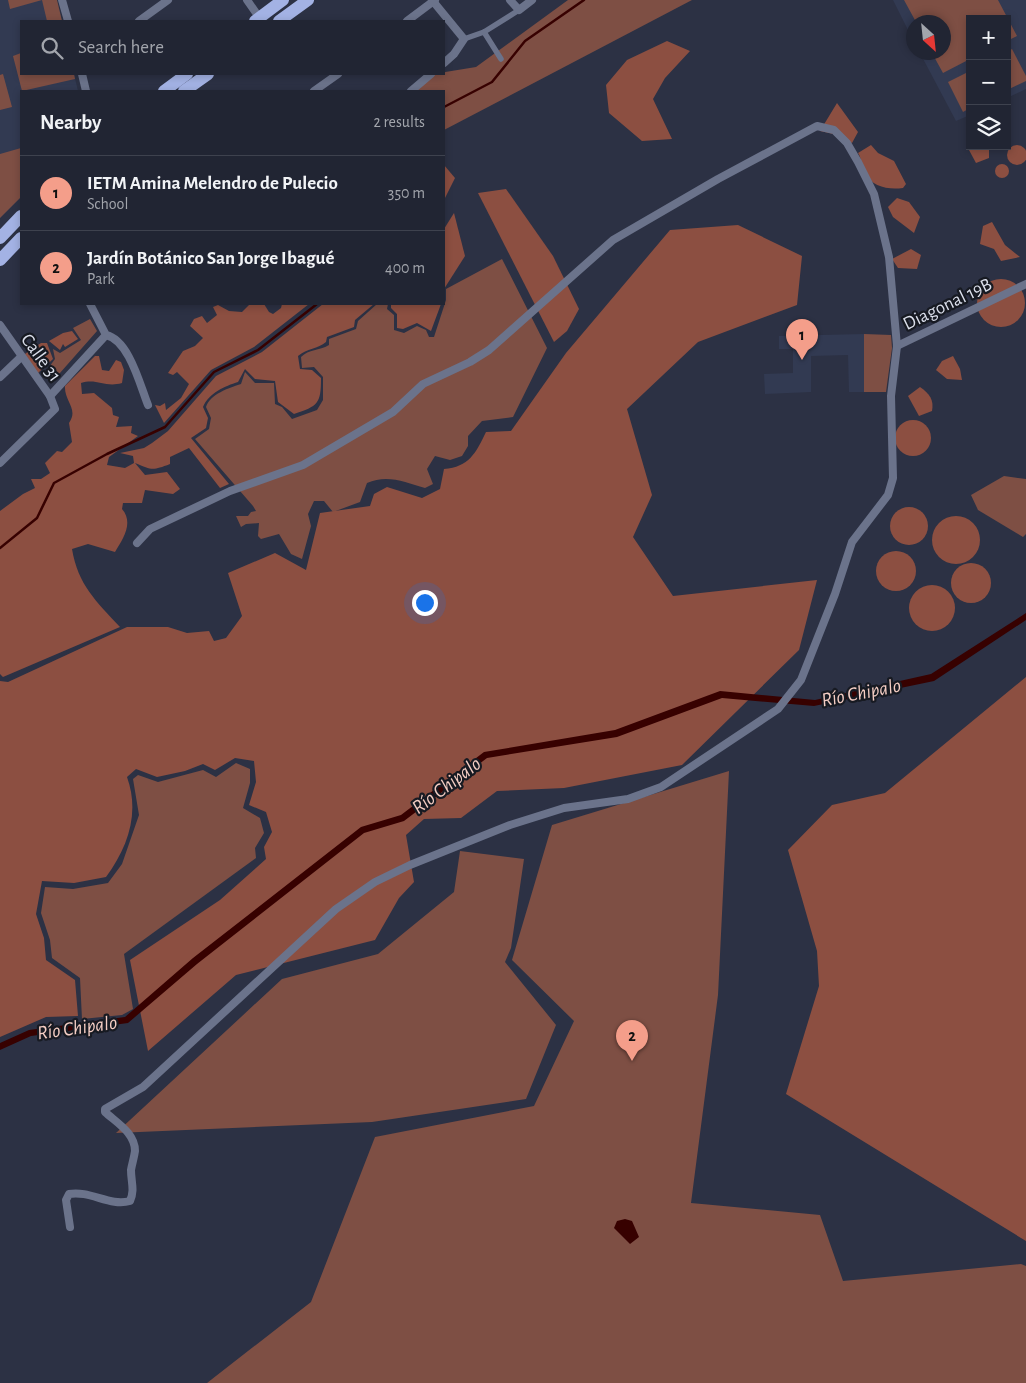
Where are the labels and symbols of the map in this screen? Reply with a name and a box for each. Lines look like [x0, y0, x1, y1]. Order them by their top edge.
north arrow [906, 15, 951, 60]
street label: Diagonal 19B [900, 275, 995, 334]
pin: 1 [786, 319, 818, 360]
street label: Calle 31 [17, 330, 64, 385]
your location [412, 590, 438, 616]
water label: Río Chipalo [820, 675, 903, 710]
water label: Río Chipalo [408, 754, 485, 818]
water label: Río Chipalo [36, 1012, 118, 1043]
pin: 2 [616, 1020, 648, 1061]

